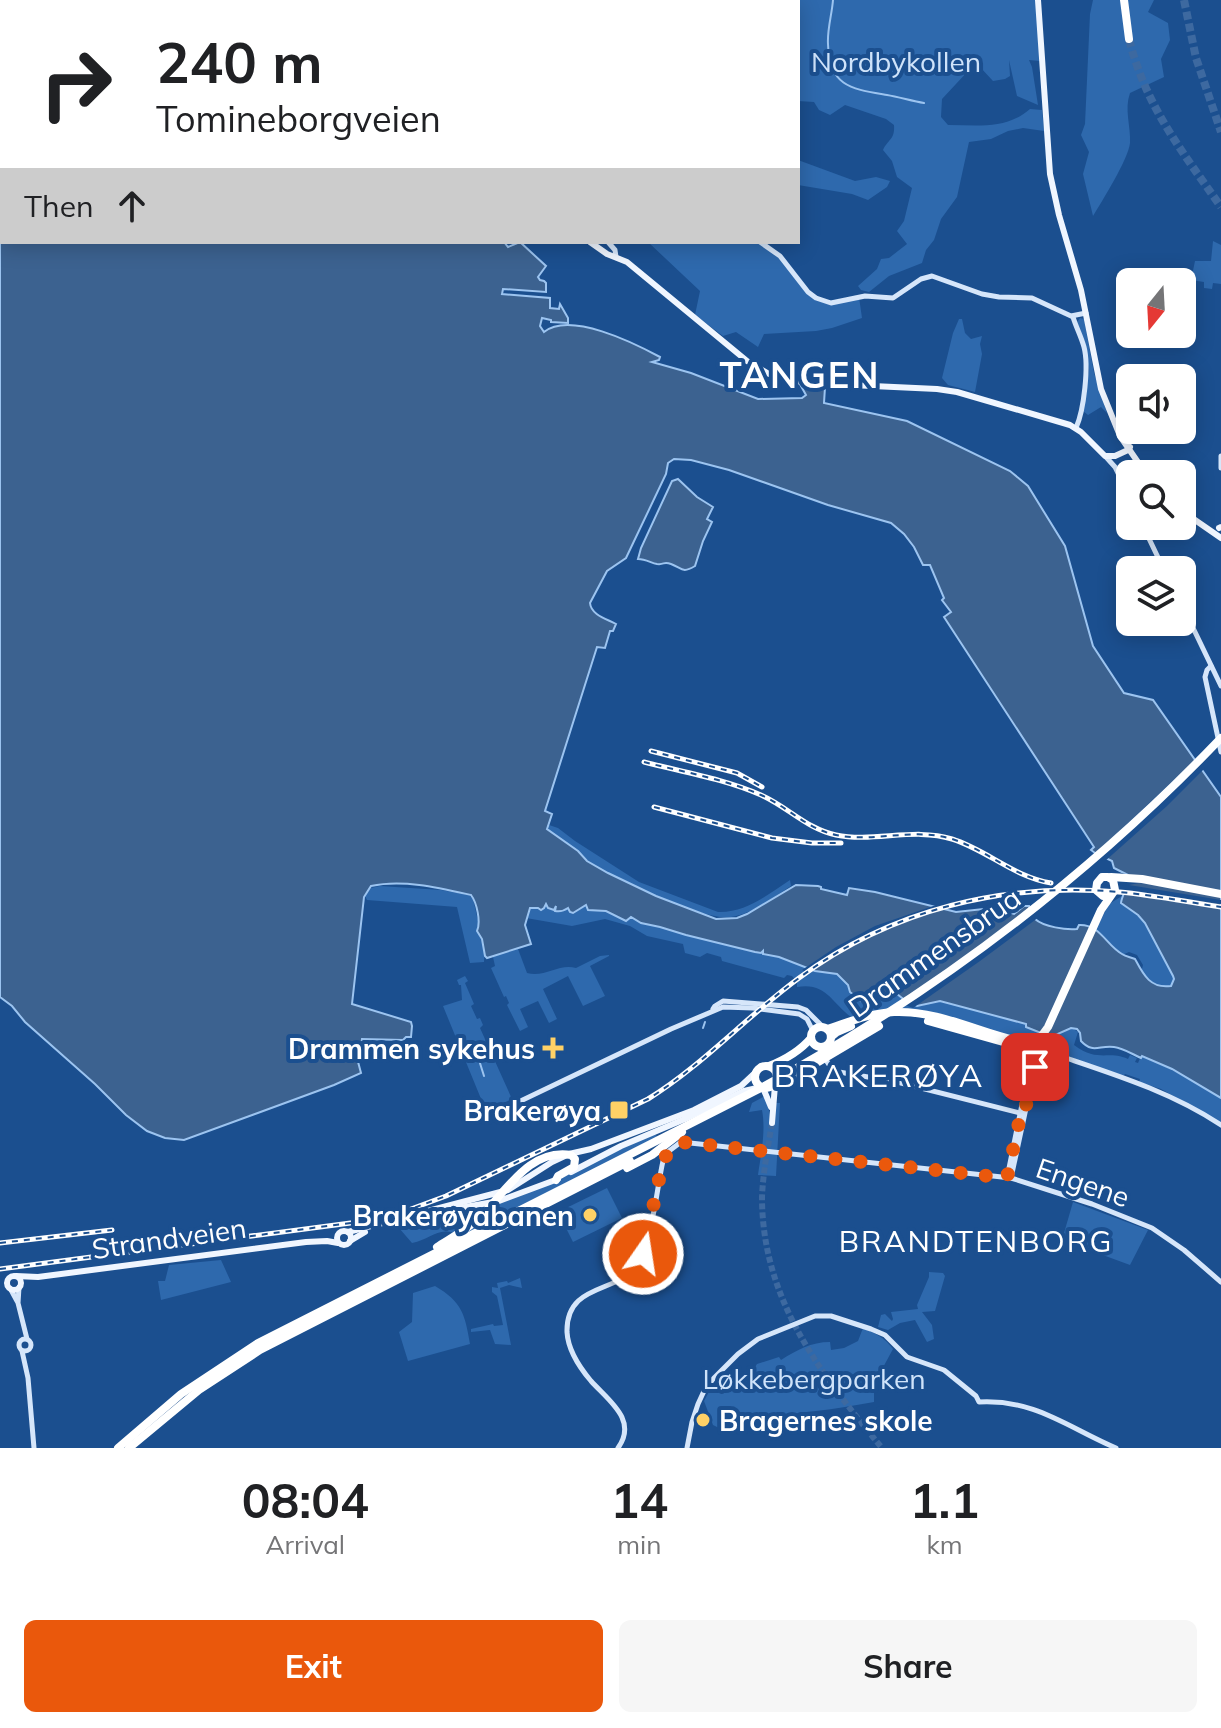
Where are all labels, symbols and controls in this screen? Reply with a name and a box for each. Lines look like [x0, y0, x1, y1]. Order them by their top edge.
text: 240 m [156, 27, 323, 97]
icon: right [24, 32, 128, 136]
park label: Nordbykollen [811, 44, 981, 79]
text: Tomineborgveien [156, 96, 441, 141]
icon: ahead [110, 184, 154, 228]
text: Then [24, 187, 94, 225]
north arrow [1116, 268, 1196, 348]
map controls [1116, 268, 1196, 636]
district label: TANGEN [720, 352, 880, 397]
button: sound [1116, 364, 1196, 444]
button: search [1116, 460, 1196, 540]
button: layers [1116, 556, 1196, 636]
street label: Drammensbrua [841, 880, 1027, 1024]
place label: Drammen sykehus [288, 1031, 535, 1066]
pin [1001, 1033, 1069, 1101]
marker: Drammen sykehus [542, 1037, 564, 1059]
icon: arrive [1013, 1045, 1057, 1089]
district label: BRAKERØYA [774, 1055, 984, 1095]
place label: Brakerøya [464, 1093, 601, 1128]
marker: Brakerøya [608, 1099, 630, 1121]
street label: Engene [1032, 1150, 1134, 1214]
place label: Brakerøyabanen [353, 1198, 574, 1233]
marker: Brakerøyabanen [581, 1206, 599, 1224]
street label: Strandveien [90, 1210, 248, 1266]
position arrow [601, 1212, 685, 1296]
district label: BRANDTENBORG [839, 1222, 1113, 1260]
park label: Løkkebergparken [702, 1361, 926, 1396]
place label: Bragernes skole [719, 1403, 933, 1438]
marker: Bragernes skole [694, 1411, 712, 1429]
text: 08:04 [242, 1470, 369, 1530]
text: 14 [610, 1470, 668, 1530]
text: 1.1 [910, 1470, 979, 1530]
text: Arrival [265, 1528, 345, 1561]
text: min [617, 1528, 661, 1561]
text: km [926, 1528, 963, 1561]
button: Exit [24, 1620, 603, 1712]
button: Share [619, 1620, 1197, 1712]

